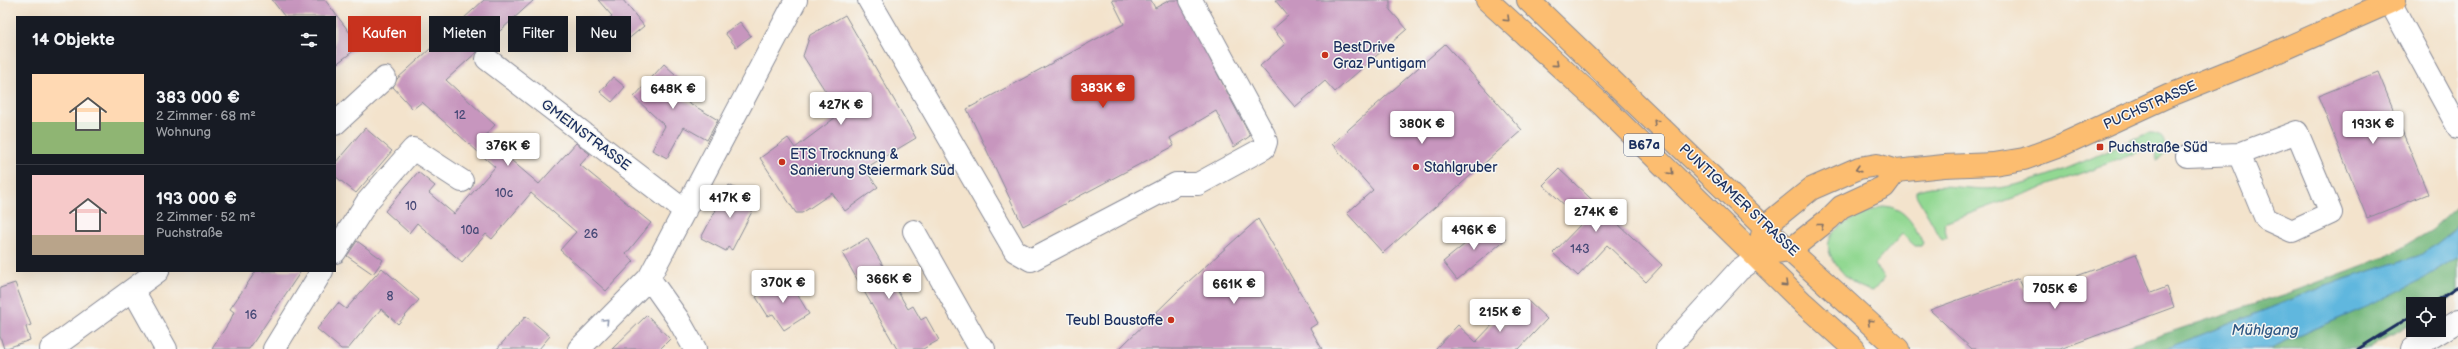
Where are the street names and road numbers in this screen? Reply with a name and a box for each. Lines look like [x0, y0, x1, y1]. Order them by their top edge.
street label: PUCHSTRASSE [2101, 77, 2199, 133]
street label: GMEINSTRASSE [538, 96, 634, 174]
road number: B67a [1624, 134, 1664, 156]
street label: PUNTIGAMER STRASSE [1676, 140, 1802, 260]

